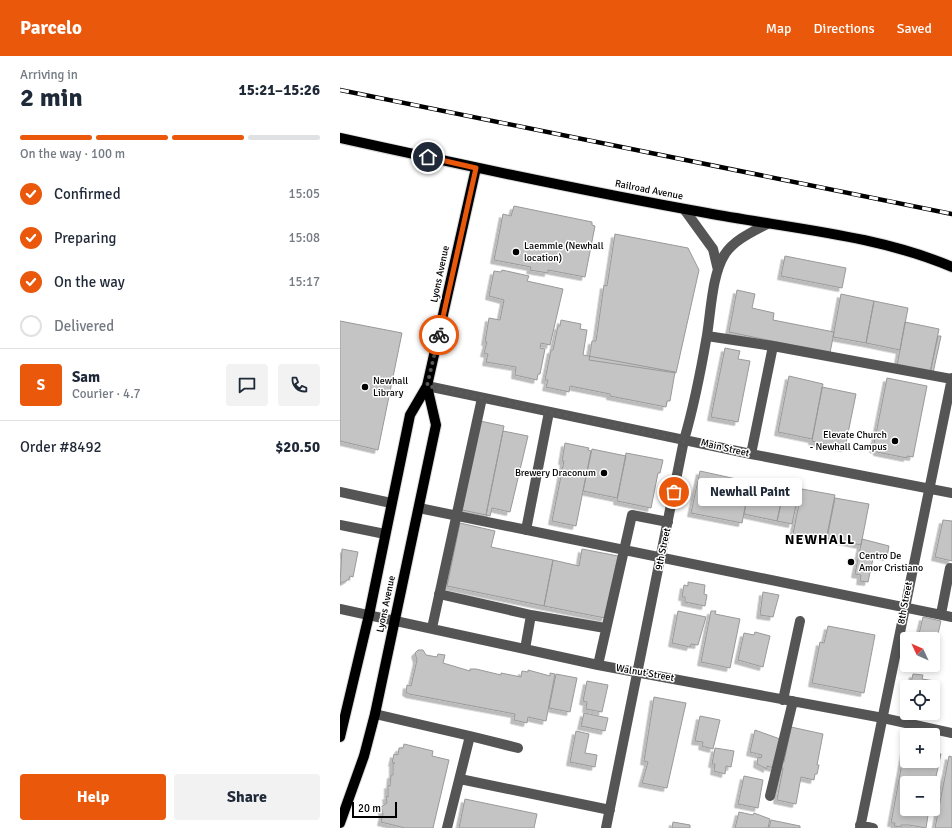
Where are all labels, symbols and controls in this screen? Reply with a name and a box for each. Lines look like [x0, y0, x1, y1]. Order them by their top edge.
text: Parcelo [20, 16, 82, 40]
text: Map [766, 20, 792, 37]
text: Directions [814, 20, 875, 37]
text: Saved [897, 20, 932, 37]
text: Arriving in [20, 67, 78, 83]
text: 15:21–15:26 [239, 81, 320, 99]
text: 2 min [20, 82, 83, 114]
pin [411, 140, 445, 174]
text: On the way · 100 m [20, 146, 125, 162]
icon: home [417, 146, 439, 168]
street label: Railroad Avenue [614, 178, 684, 202]
icon: check [20, 183, 42, 205]
text: Confirmed [54, 185, 121, 203]
text: 15:05 [288, 186, 320, 202]
icon: check [20, 227, 42, 249]
text: Preparing [54, 229, 117, 247]
text: 15:08 [288, 230, 320, 246]
place label: Laemmle (Newhall location) [524, 240, 604, 264]
street label: Lyons Avenue [428, 244, 452, 304]
marker: Laemmle (Newhall location) [511, 247, 521, 257]
icon: check [20, 271, 42, 293]
text: On the way [54, 273, 125, 291]
text: 15:17 [288, 274, 320, 290]
courier [419, 315, 459, 355]
text: Delivered [54, 317, 114, 335]
icon: bike [428, 324, 450, 346]
button: chat [226, 364, 268, 406]
button: phone [278, 364, 320, 406]
text: Sam [72, 368, 100, 386]
place label: Newhall Library [373, 375, 408, 399]
text: S [37, 376, 45, 394]
marker: Newhall Library [360, 382, 370, 392]
text: Courier · 4.7 [72, 386, 141, 402]
place label: Elevate Church - Newhall Campus [810, 429, 888, 453]
marker: Elevate Church - Newhall Campus [890, 436, 900, 446]
street label: Main Street [699, 437, 751, 460]
text: Order #8492 [20, 438, 102, 456]
text: $20.50 [275, 438, 320, 456]
place label: Brewery Draconum [515, 467, 596, 479]
marker: Brewery Draconum [599, 468, 609, 478]
pin [657, 475, 691, 509]
callout: Newhall Paint [698, 478, 802, 506]
icon: bag [663, 481, 685, 503]
text: Newhall Paint [710, 484, 790, 500]
street label: 9th Street [653, 526, 673, 571]
district label: NEWHALL [785, 531, 855, 548]
place label: Centro De Amor Cristiano [859, 550, 923, 574]
marker: Centro De Amor Cristiano [846, 557, 856, 567]
street label: Lyons Avenue [374, 574, 398, 634]
street label: 8th Street [895, 580, 915, 625]
north arrow [900, 632, 940, 672]
map controls [900, 632, 940, 816]
street label: Walnut Street [615, 662, 675, 684]
button: locate [900, 680, 940, 720]
button: + [900, 728, 940, 768]
button: Help [20, 774, 166, 820]
button: Share [174, 774, 320, 820]
button: − [900, 776, 940, 816]
scale bar [352, 800, 397, 819]
text: 20 m [358, 802, 381, 815]

